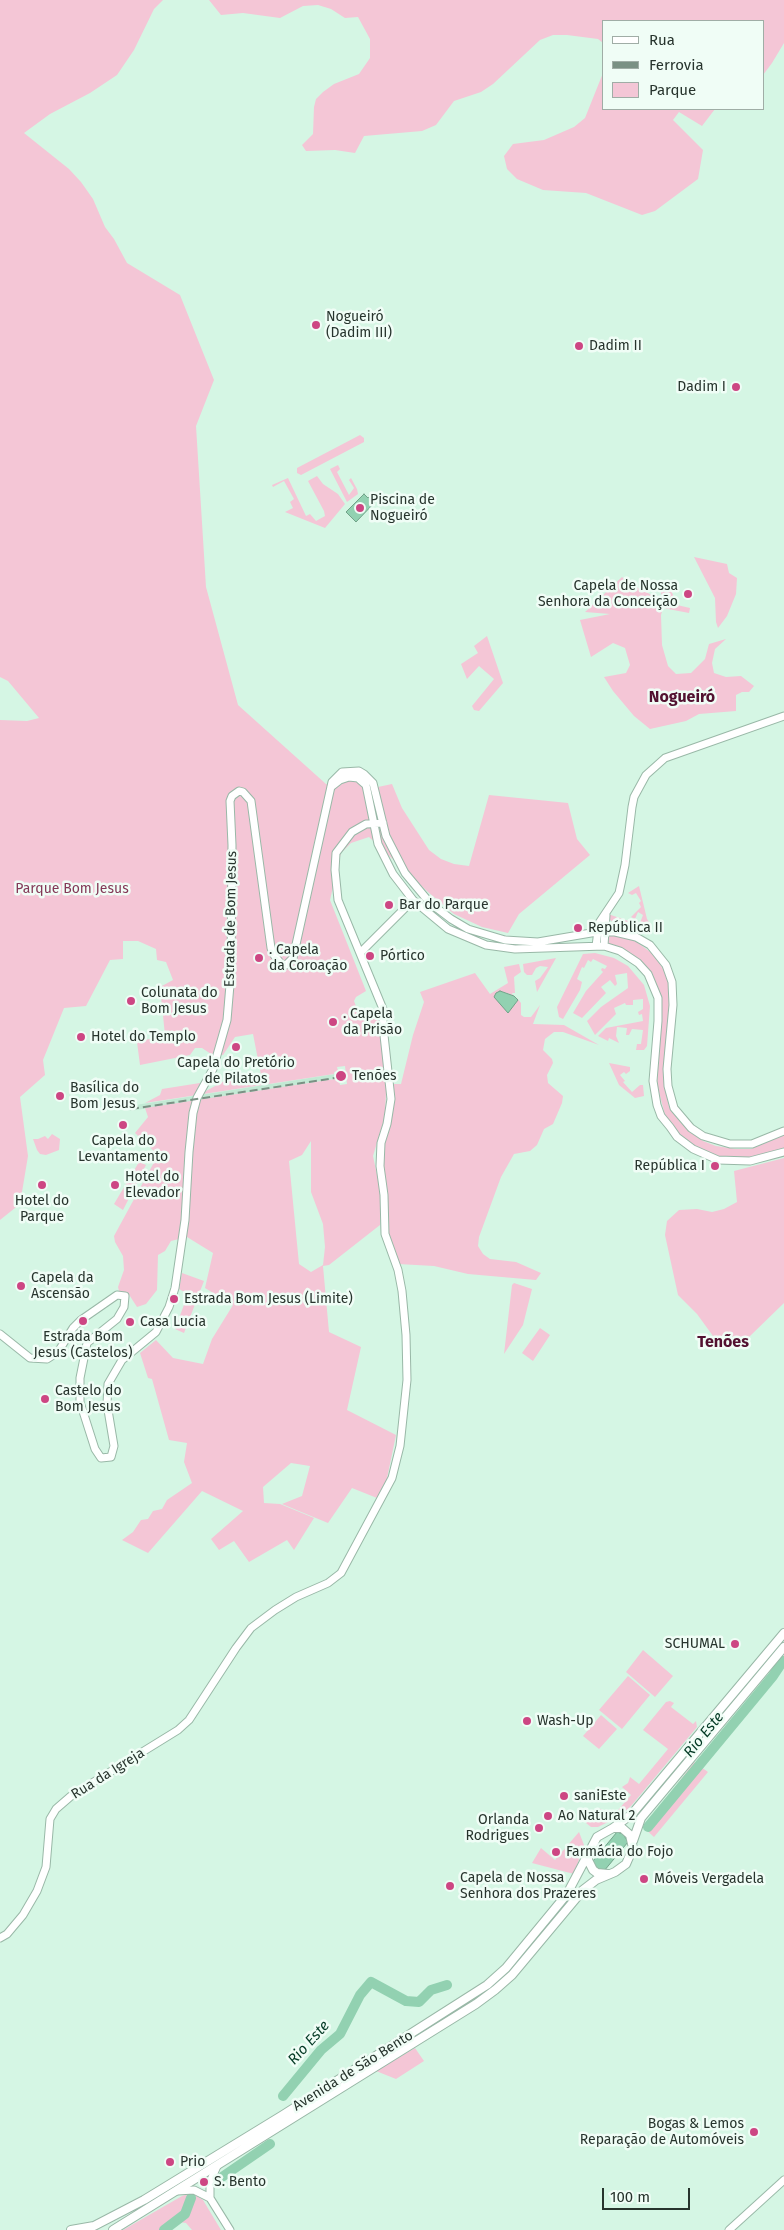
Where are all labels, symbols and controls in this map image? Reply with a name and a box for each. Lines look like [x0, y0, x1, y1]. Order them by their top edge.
legend [602, 20, 764, 110]
text: Rua [649, 31, 675, 49]
text: Ferrovia [649, 56, 704, 74]
text: Parque [649, 81, 696, 99]
place label: Nogueiró (Dadim III) [326, 309, 392, 342]
marker: Nogueiró (Dadim III) [310, 319, 322, 331]
place label: Dadim II [589, 338, 642, 354]
marker: Dadim II [573, 340, 585, 352]
place label: Dadim I [677, 379, 726, 395]
marker: Dadim I [730, 381, 742, 393]
place label: Piscina de Nogueiró [370, 492, 435, 524]
marker: Piscina de Nogueiró [354, 502, 366, 514]
place label: Capela de Nossa Senhora da Conceição [538, 578, 678, 610]
marker: Capela de Nossa Senhora da Conceição [682, 588, 694, 600]
district label: Nogueiró [649, 688, 715, 708]
street label: Estrada de Bom Jesus [221, 851, 241, 987]
park label: Parque Bom Jesus [15, 881, 129, 897]
place label: Bar do Parque [399, 897, 489, 913]
marker: Bar do Parque [383, 899, 395, 911]
place label: República II [588, 920, 663, 936]
marker: República II [572, 922, 584, 934]
place label: . Capela da Coroação [269, 942, 347, 974]
place label: Pórtico [380, 948, 425, 964]
marker: Pórtico [364, 950, 376, 962]
marker: . Capela da Coroação [253, 952, 265, 964]
place label: Colunata do Bom Jesus [141, 985, 218, 1018]
marker: Colunata do Bom Jesus [125, 995, 137, 1007]
place label: . Capela da Prisão [343, 1006, 402, 1038]
marker: . Capela da Prisão [327, 1016, 339, 1028]
place label: Hotel do Templo [91, 1029, 196, 1045]
marker: Hotel do Templo [75, 1031, 87, 1043]
marker: Capela do Pretório de Pilatos [230, 1041, 242, 1053]
place label: Capela do Pretório de Pilatos [177, 1055, 295, 1088]
place label: Tenões [352, 1068, 397, 1084]
marker: Tenões [334, 1069, 348, 1083]
place label: Basílica do Bom Jesus [70, 1080, 139, 1112]
marker: Basílica do Bom Jesus [54, 1090, 66, 1102]
marker: Capela do Levantamento [117, 1119, 129, 1131]
place label: Capela do Levantamento [78, 1133, 168, 1166]
place label: República I [634, 1158, 705, 1174]
marker: República I [709, 1160, 721, 1172]
place label: Hotel do Elevador [125, 1169, 180, 1202]
marker: Hotel do Parque [36, 1179, 48, 1191]
marker: Hotel do Elevador [109, 1179, 121, 1191]
place label: Hotel do Parque [15, 1193, 69, 1226]
place label: Capela da Ascensão [31, 1270, 94, 1302]
marker: Capela da Ascensão [15, 1280, 27, 1292]
place label: Estrada Bom Jesus (Limite) [184, 1291, 353, 1307]
marker: Estrada Bom Jesus (Limite) [168, 1293, 180, 1305]
place label: Casa Lucia [140, 1314, 206, 1330]
marker: Estrada Bom Jesus (Castelos) [77, 1315, 89, 1327]
marker: Casa Lucia [124, 1316, 136, 1328]
place label: Estrada Bom Jesus (Castelos) [34, 1329, 132, 1361]
district label: Tenões [697, 1333, 749, 1353]
place label: Castelo do Bom Jesus [55, 1383, 122, 1415]
marker: Castelo do Bom Jesus [39, 1393, 51, 1405]
place label: SCHUMAL [665, 1636, 725, 1652]
marker: SCHUMAL [729, 1638, 741, 1650]
water label: Rio Este [680, 1709, 728, 1761]
place label: Wash-Up [537, 1713, 594, 1729]
marker: Wash-Up [521, 1715, 533, 1727]
street label: Rua da Igreja [68, 1745, 148, 1803]
place label: saniEste [574, 1788, 627, 1804]
marker: saniEste [558, 1790, 570, 1802]
place label: Ao Natural 2 [558, 1808, 635, 1824]
marker: Ao Natural 2 [542, 1810, 554, 1822]
place label: Orlanda Rodrigues [465, 1812, 529, 1844]
marker: Orlanda Rodrigues [533, 1822, 545, 1834]
place label: Farmácia do Fojo [566, 1844, 674, 1860]
marker: Farmácia do Fojo [550, 1846, 562, 1858]
place label: Capela de Nossa Senhora dos Prazeres [460, 1870, 596, 1902]
place label: Móveis Vergadela [654, 1871, 764, 1887]
marker: Móveis Vergadela [638, 1873, 650, 1885]
marker: Capela de Nossa Senhora dos Prazeres [444, 1880, 456, 1892]
water label: Rio Este [284, 2017, 334, 2069]
street label: Avenida de São Bento [290, 2027, 416, 2115]
place label: Bogas & Lemos Reparação de Automóveis [580, 2116, 744, 2148]
marker: Bogas & Lemos Reparação de Automóveis [748, 2126, 760, 2138]
place label: Prio [180, 2154, 205, 2170]
marker: Prio [164, 2156, 176, 2168]
place label: S. Bento [214, 2174, 266, 2190]
marker: S. Bento [198, 2176, 210, 2188]
scale bar [604, 2178, 692, 2210]
text: 100 m [610, 2188, 650, 2206]

